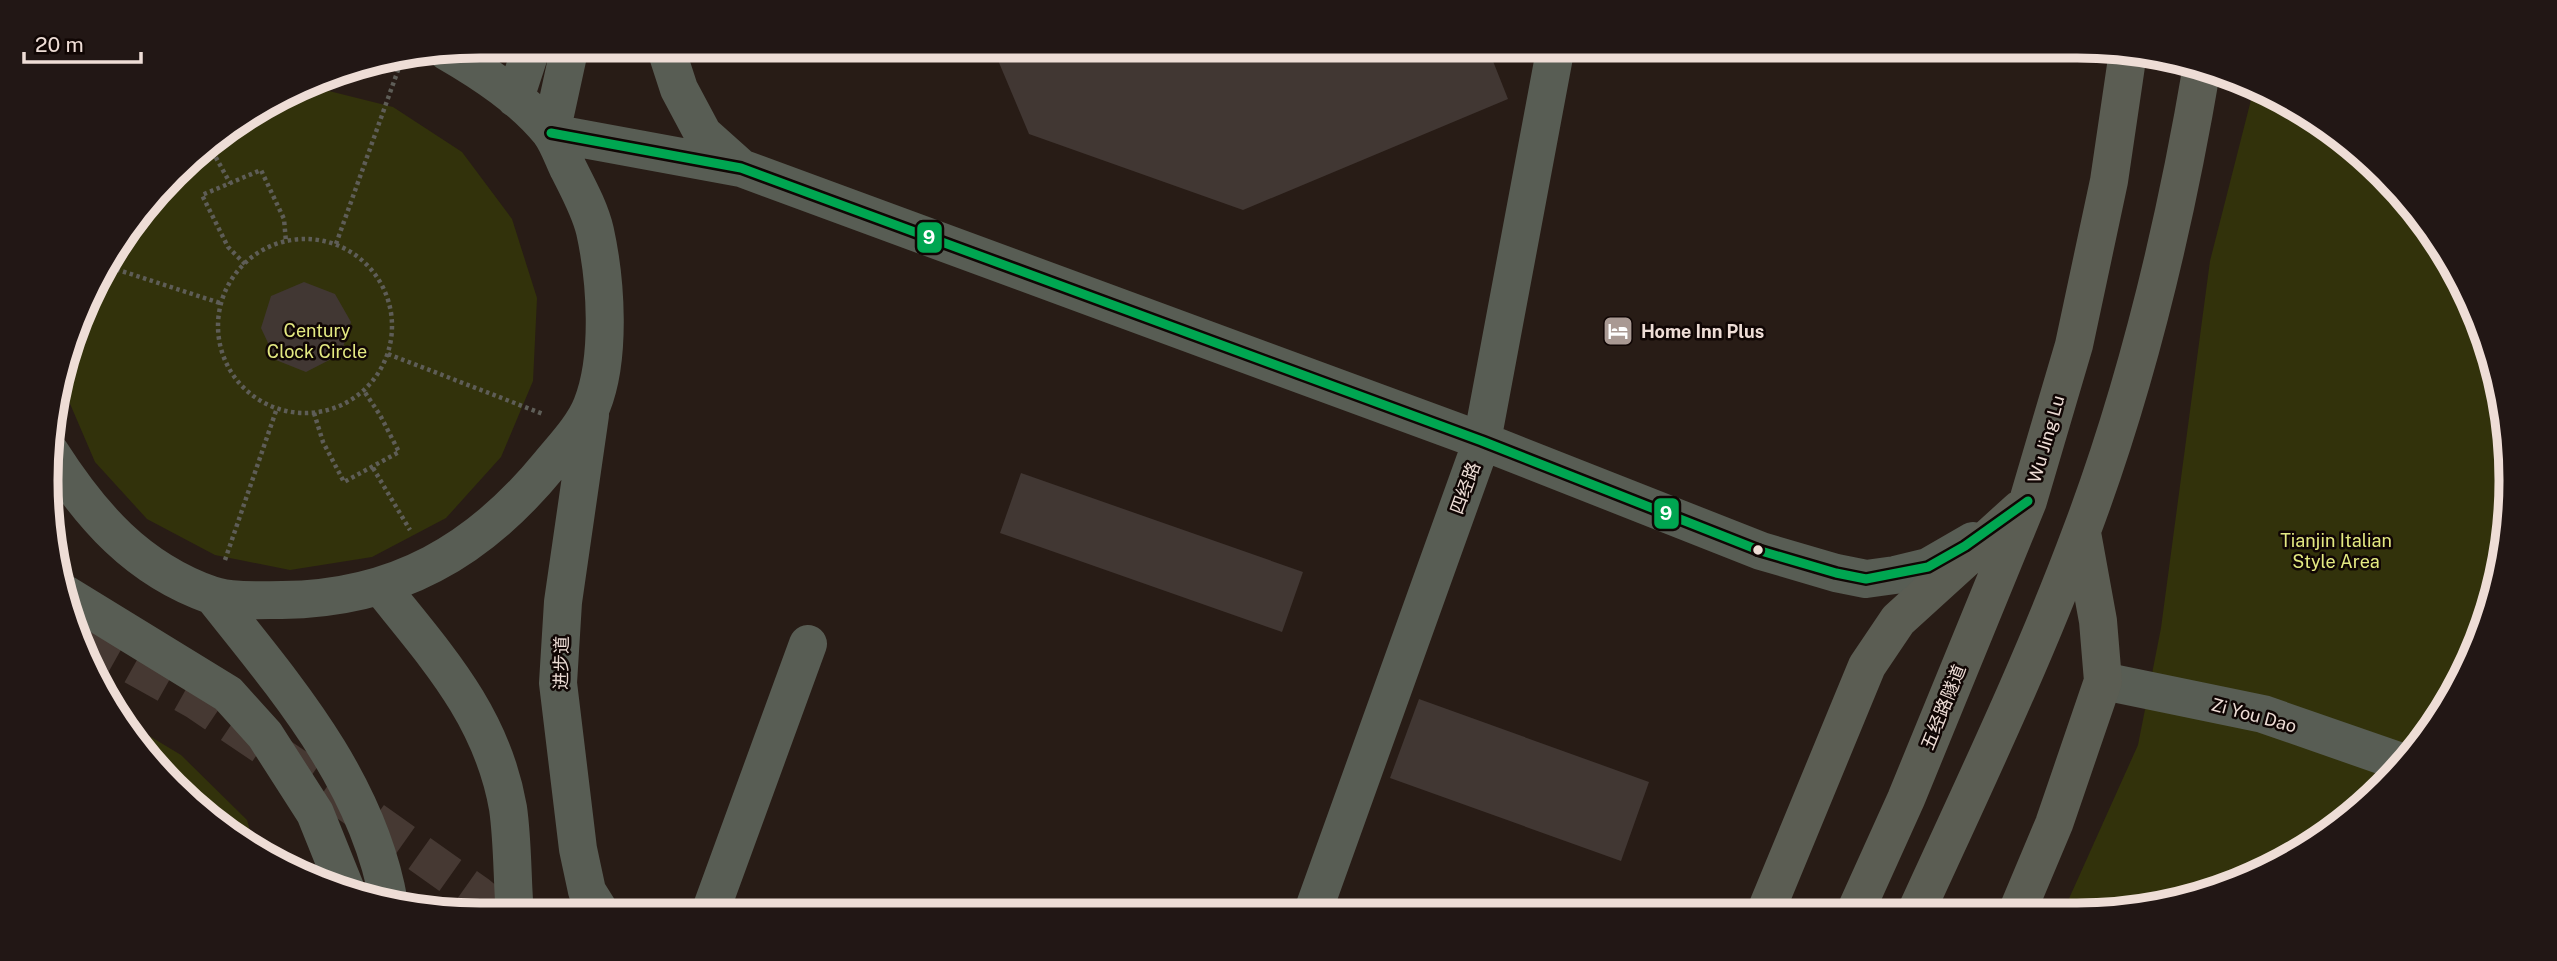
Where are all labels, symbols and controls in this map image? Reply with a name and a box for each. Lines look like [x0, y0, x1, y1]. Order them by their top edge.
scale bar [24, 21, 142, 65]
text: 20 m [35, 32, 84, 57]
line badge: 9 [916, 221, 943, 254]
text: 9 [923, 226, 935, 248]
hotel icon: Home Inn Plus [1601, 314, 1635, 348]
park label: Century Clock Circle [267, 320, 367, 362]
place label: Home Inn Plus [1641, 321, 1764, 342]
street label: Wu Jing Lu [2023, 393, 2069, 485]
street label: 四经路 [1446, 459, 1484, 517]
line badge: 9 [1653, 497, 1680, 530]
text: 9 [1660, 502, 1672, 524]
park label: Tianjin Italian Style Area [2280, 530, 2392, 572]
unlabelled marker [1751, 543, 1765, 557]
street label: 进步道 [550, 636, 572, 690]
street label: 五经路隧道 [1916, 661, 1970, 753]
street label: Zi You Dao [2209, 694, 2299, 736]

